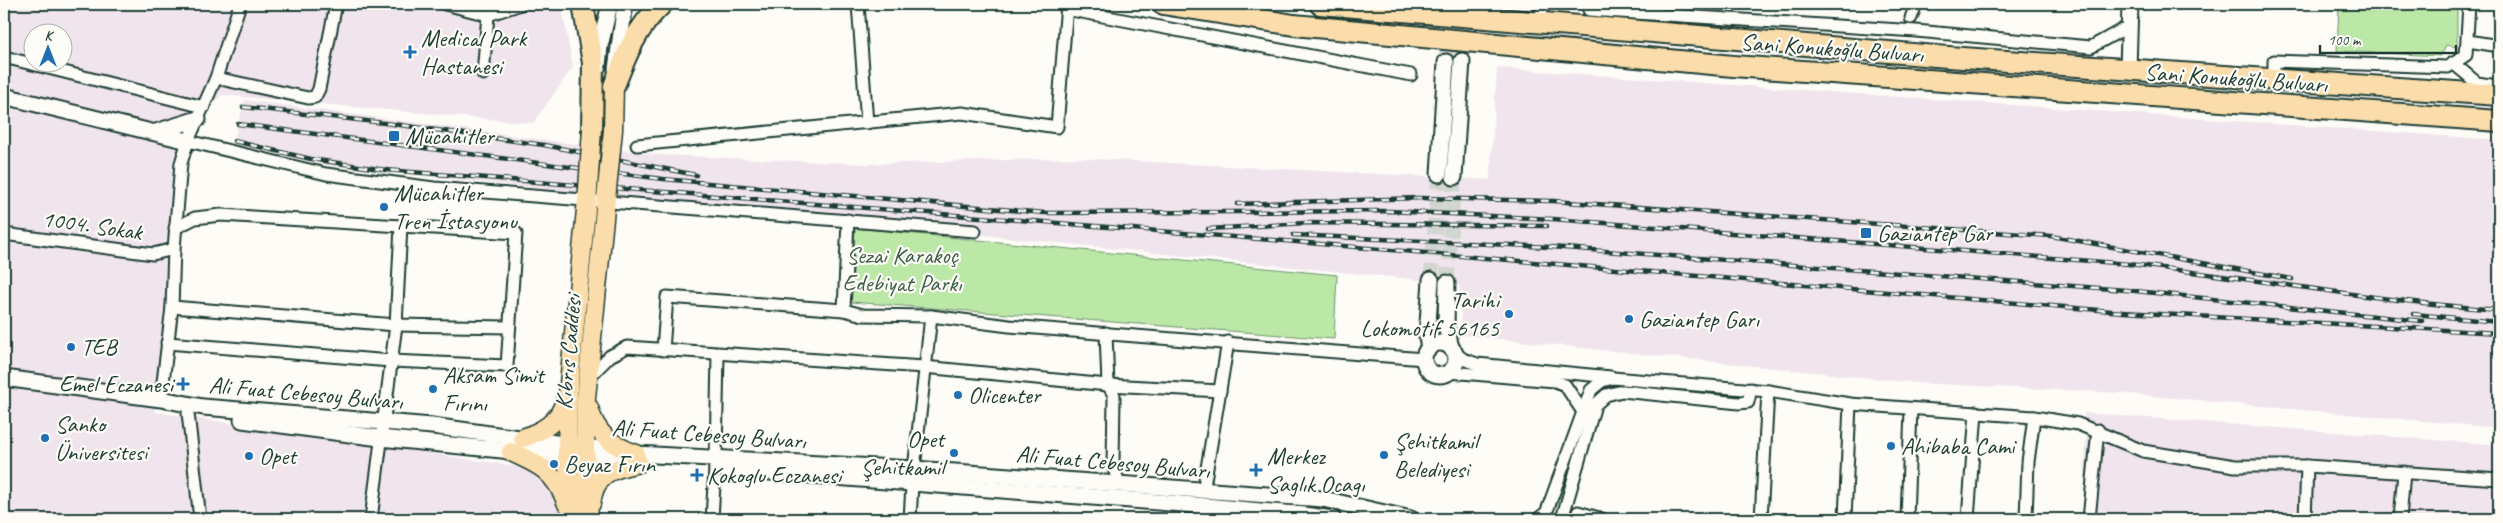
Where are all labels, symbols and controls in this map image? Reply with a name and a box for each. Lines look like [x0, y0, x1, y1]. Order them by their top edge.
north arrow [22, 22, 72, 72]
scale bar [2320, 22, 2457, 54]
place label: Medical Park Hastanesi [421, 23, 528, 81]
text: K [44, 27, 54, 44]
street label: Sani Konukoğlu Bulvarı [1740, 27, 1926, 69]
text: 100 m [2328, 31, 2362, 50]
marker: Medical Park Hastanesi [403, 45, 417, 59]
street label: Sani Konukoğlu Bulvarı [2144, 57, 2330, 99]
place label: Mücahitler [405, 121, 496, 151]
marker: Mücahitler [387, 129, 401, 143]
place label: Mücahitler Tren İstasyonu [394, 178, 519, 236]
marker: Mücahitler Tren İstasyonu [378, 201, 390, 213]
street label: 1004. Sokak [40, 203, 146, 247]
place label: Gaziantep Gar [1877, 218, 1995, 248]
marker: Gaziantep Gar [1859, 226, 1873, 240]
park label: Sezai Karakoç Edebiyat Parkı [842, 240, 963, 298]
place label: Tarihi Lokomotif 56165 [1360, 285, 1503, 343]
street label: Kıbrıs Caddesi [548, 290, 588, 411]
place label: Gaziantep Garı [1639, 304, 1760, 334]
marker: Tarihi Lokomotif 56165 [1503, 308, 1515, 320]
marker: Gaziantep Garı [1623, 313, 1635, 325]
place label: TEB [81, 332, 118, 362]
marker: TEB [65, 341, 77, 353]
place label: Aksam Simit Fırını [443, 360, 546, 418]
place label: Emel Eczanesi [59, 369, 176, 399]
street label: Ali Fuat Cebesoy Bulvarı [208, 370, 406, 417]
marker: Emel Eczanesi [177, 378, 189, 390]
place label: Olicenter [968, 380, 1043, 410]
marker: Aksam Simit Fırını [427, 383, 439, 395]
marker: Olicenter [952, 389, 964, 401]
place label: Sanko Üniversitesi [55, 409, 150, 467]
street label: Ali Fuat Cebesoy Bulvarı [611, 412, 808, 456]
place label: Opet Şehitkamil [860, 424, 948, 482]
place label: Şehitkamil Belediyesi [1394, 426, 1482, 484]
place label: Ahibaba Cami [1901, 431, 2017, 461]
marker: Sanko Üniversitesi [39, 432, 51, 444]
street label: Ali Fuat Cebesoy Bulvarı [1015, 439, 1213, 486]
marker: Ahibaba Cami [1885, 440, 1897, 452]
place label: Opet [259, 441, 298, 471]
place label: Merkez Saglık Ocagı [1267, 441, 1366, 499]
marker: Opet Şehitkamil [948, 447, 960, 459]
place label: Beyaz Fırın [564, 449, 656, 479]
marker: Şehitkamil Belediyesi [1378, 449, 1390, 461]
marker: Opet [243, 450, 255, 462]
marker: Beyaz Fırın [548, 458, 560, 470]
place label: Kokoglu Eczanesi [707, 460, 845, 490]
marker: Merkez Saglık Ocagı [1249, 463, 1263, 477]
marker: Kokoglu Eczanesi [691, 469, 703, 481]

